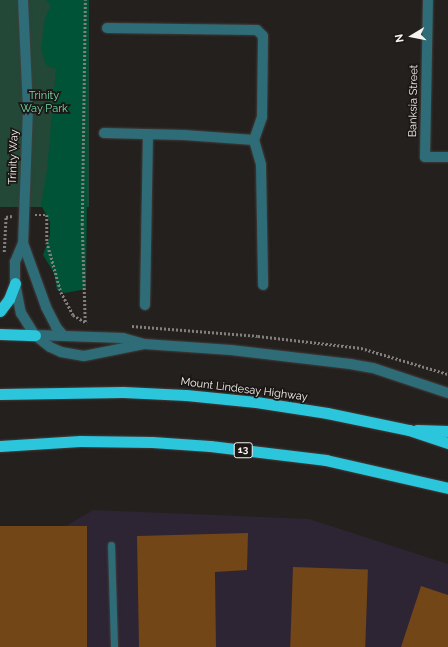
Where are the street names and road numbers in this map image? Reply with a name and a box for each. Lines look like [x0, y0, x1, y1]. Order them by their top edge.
street label: Banksia Street [407, 65, 421, 137]
street label: Trinity Way [6, 129, 22, 185]
street label: Mount Lindesay Highway [180, 376, 308, 404]
road number: 13 [233, 442, 253, 458]

